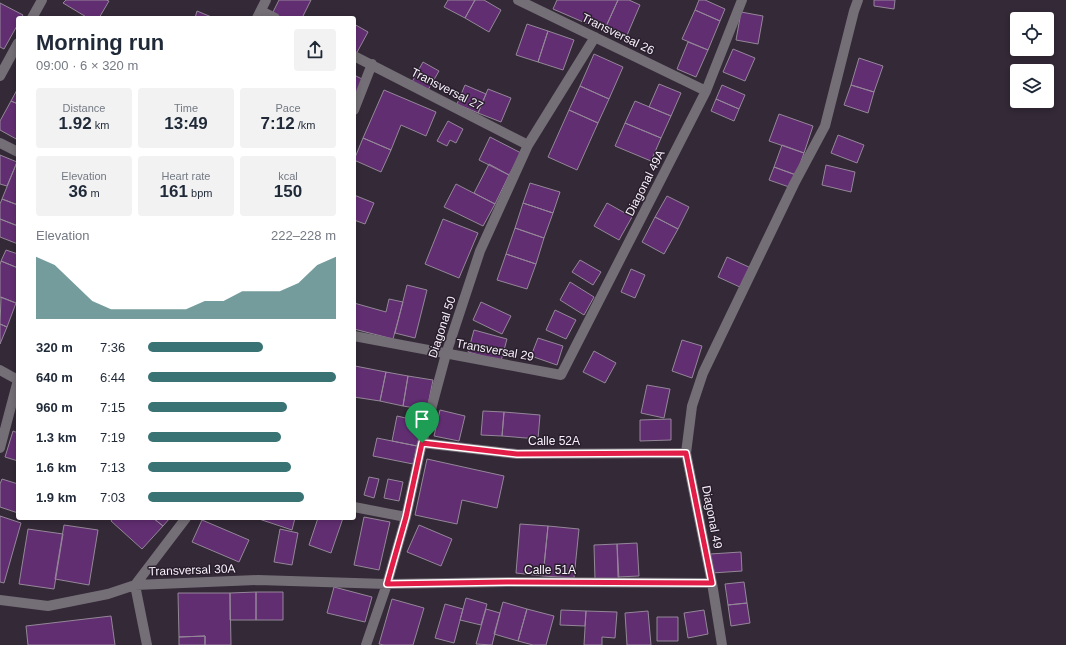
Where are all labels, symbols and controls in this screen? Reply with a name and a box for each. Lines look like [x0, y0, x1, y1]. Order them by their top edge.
street label: Transversal 26 [579, 10, 657, 58]
map controls [1010, 12, 1054, 108]
button: locate [1010, 12, 1054, 56]
button: share [294, 29, 336, 71]
text: Morning run [36, 30, 164, 55]
text: 09:00 · 6 × 320 m [36, 58, 138, 73]
button: layers [1010, 64, 1054, 108]
street label: Transversal 27 [409, 65, 486, 113]
text: Distance [63, 102, 105, 114]
text: Time [174, 102, 198, 114]
text: Pace [275, 102, 301, 114]
text: 1.92 [59, 114, 92, 133]
text: 13:49 [164, 114, 208, 133]
text: 7:12 [261, 114, 295, 133]
text: km [92, 119, 109, 131]
text: /km [295, 119, 315, 131]
street label: Diagonal 49A [622, 148, 668, 218]
text: Elevation [61, 170, 107, 182]
text: Heart rate [162, 170, 210, 182]
text: kcal [278, 170, 298, 182]
text: 36 [68, 182, 87, 201]
text: 161 [160, 182, 188, 201]
text: 150 [274, 182, 302, 201]
text: m [87, 187, 100, 199]
text: bpm [188, 187, 212, 199]
text: Elevation [36, 228, 89, 243]
text: 222–228 m [271, 228, 336, 243]
street label: Diagonal 50 [425, 294, 459, 360]
street label: Transversal 29 [455, 336, 535, 364]
text: 320 m [36, 340, 73, 355]
text: 7:36 [100, 340, 125, 355]
text: 640 m [36, 370, 73, 385]
text: 6:44 [100, 370, 125, 385]
text: 960 m [36, 400, 73, 415]
text: 7:15 [100, 400, 125, 415]
pin [405, 402, 439, 443]
icon: arrive [411, 408, 433, 430]
text: 1.3 km [36, 430, 76, 445]
text: 7:19 [100, 430, 125, 445]
street label: Calle 52A [528, 434, 580, 448]
text: 1.6 km [36, 460, 76, 475]
text: 7:13 [100, 460, 125, 475]
street label: Diagonal 49 [699, 484, 725, 550]
text: 1.9 km [36, 490, 76, 505]
text: 7:03 [100, 490, 125, 505]
street label: Transversal 30A [148, 561, 236, 579]
street label: Calle 51A [524, 563, 576, 577]

